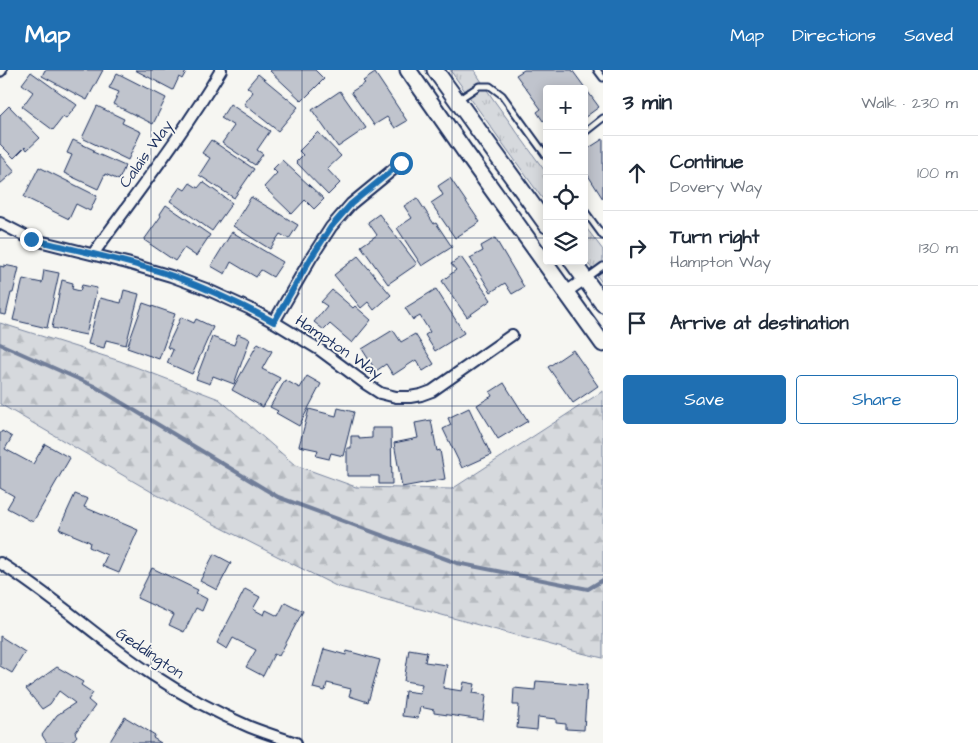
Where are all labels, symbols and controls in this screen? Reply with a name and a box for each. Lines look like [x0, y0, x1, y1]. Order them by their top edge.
text: Map [25, 18, 70, 52]
text: Map [730, 23, 764, 48]
text: Directions [792, 23, 876, 48]
text: Saved [904, 23, 953, 48]
map controls [543, 85, 588, 265]
button: + [543, 85, 588, 130]
text: 3 min [623, 88, 672, 117]
text: Walk · 230 m [861, 92, 958, 114]
street label: Calais Way [114, 115, 179, 193]
button: − [543, 130, 588, 175]
text: Continue [670, 149, 744, 176]
route start [390, 152, 413, 175]
icon: ahead [623, 159, 651, 187]
text: 100 m [917, 162, 958, 184]
button: locate [543, 175, 588, 220]
text: Dovery Way [670, 176, 762, 198]
button: layers [543, 220, 588, 265]
text: Turn right [670, 224, 759, 251]
route end [20, 228, 43, 251]
icon: right [623, 234, 651, 262]
text: 130 m [919, 237, 958, 259]
text: Hampton Way [670, 251, 771, 273]
icon: arrive [623, 309, 651, 337]
street label: Hampton Way [290, 310, 387, 385]
text: Arrive at destination [670, 310, 849, 337]
button: Save [623, 375, 786, 424]
button: Share [796, 375, 958, 424]
street label: Geddington [111, 622, 189, 685]

